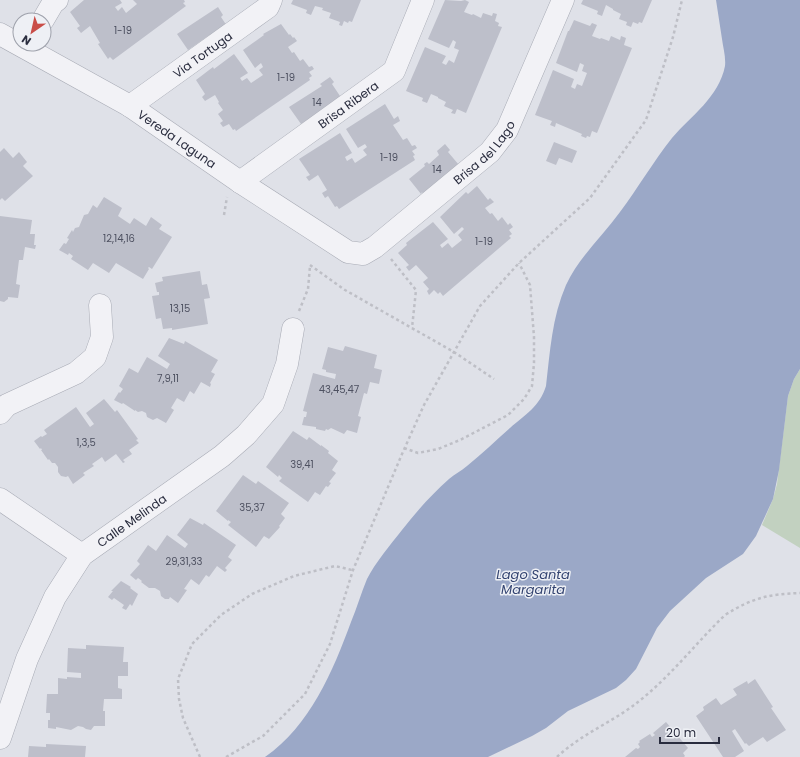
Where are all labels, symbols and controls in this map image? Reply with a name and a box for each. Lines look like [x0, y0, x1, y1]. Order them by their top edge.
north arrow [12, 12, 52, 52]
house number: 1-19 [114, 23, 132, 38]
street label: Via Tortuga [169, 27, 235, 81]
text: N [19, 31, 34, 49]
house number: 1-19 [277, 70, 295, 85]
street label: Brisa Ribera [314, 77, 382, 132]
house number: 14 [312, 95, 322, 110]
street label: Vereda Laguna [135, 106, 220, 172]
street label: Brisa del Lago [449, 117, 519, 188]
house number: 1-19 [380, 150, 398, 165]
house number: 14 [432, 162, 442, 177]
house number: 12,14,16 [103, 231, 135, 246]
house number: 1-19 [475, 234, 493, 249]
house number: 13,15 [170, 301, 190, 316]
house number: 7,9,11 [157, 371, 179, 386]
house number: 43,45,47 [319, 382, 360, 397]
house number: 1,3,5 [76, 435, 96, 450]
house number: 39,41 [290, 457, 314, 472]
street label: Calle Melinda [93, 490, 170, 551]
house number: 35,37 [239, 500, 265, 515]
house number: 29,31,33 [166, 554, 203, 569]
water label: Lago Santa Margarita [496, 565, 570, 599]
scale bar [660, 719, 719, 745]
text: 20 m [666, 724, 696, 741]

